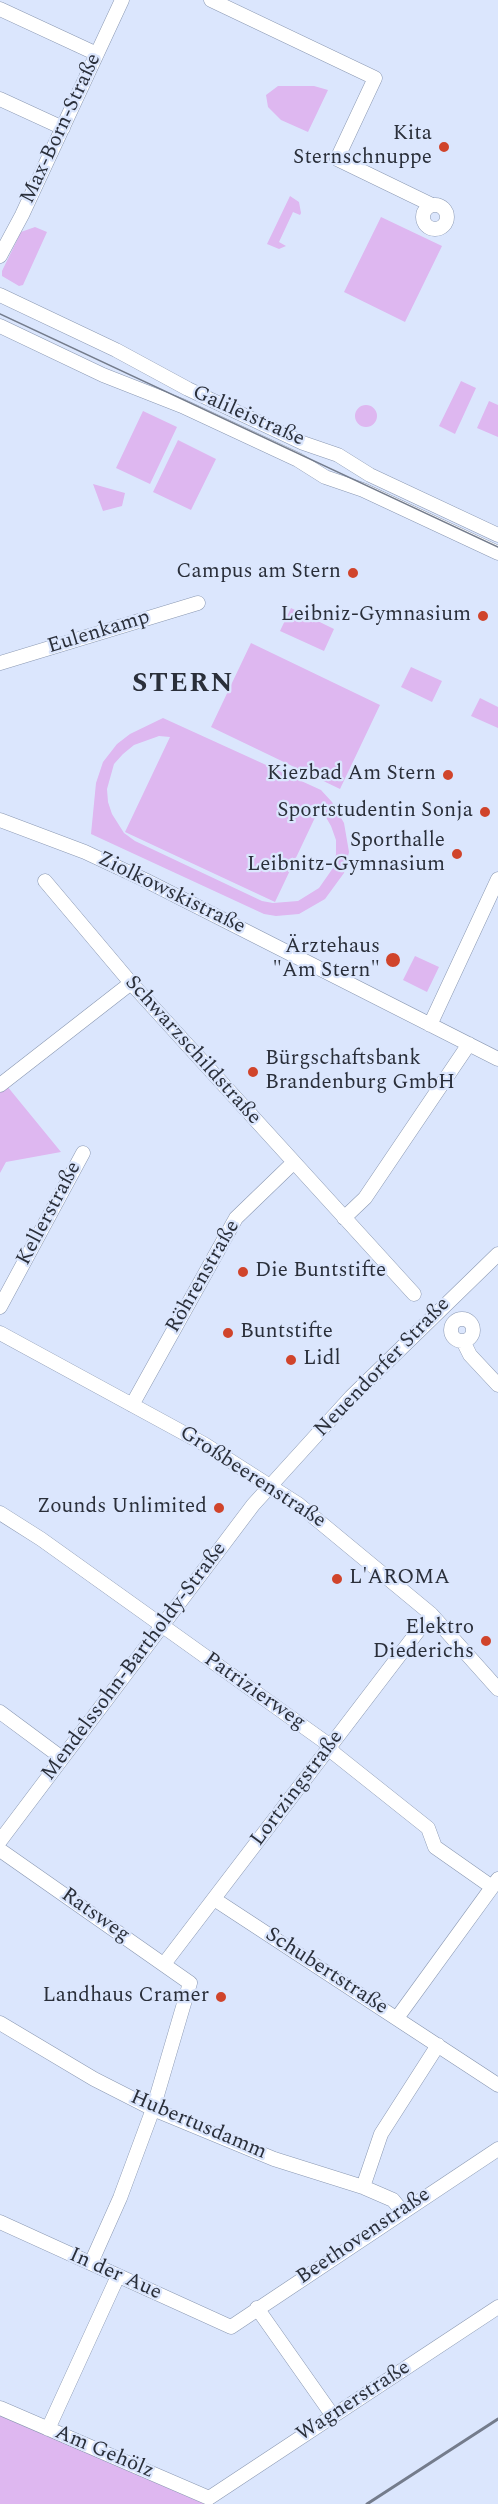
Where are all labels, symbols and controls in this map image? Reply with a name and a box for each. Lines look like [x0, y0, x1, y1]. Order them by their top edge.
street label: Max-Born-Straße [16, 50, 108, 208]
place label: Kita Sternschnuppe [293, 122, 432, 172]
marker: Kita Sternschnuppe [437, 140, 451, 154]
street label: Galileistraße [188, 381, 308, 453]
place label: Campus am Stern [176, 560, 341, 586]
marker: Campus am Stern [346, 566, 360, 580]
place label: Leibniz-Gymnasium [280, 603, 471, 629]
street label: Eulenkamp [45, 606, 153, 660]
marker: Leibniz-Gymnasium [476, 609, 490, 623]
district label: STERN [132, 670, 234, 702]
place label: Kiezbad Am Stern [267, 762, 436, 788]
marker: Kiezbad Am Stern [441, 768, 455, 782]
place label: Sportstudentin Sonja [277, 799, 473, 825]
marker: Sportstudentin Sonja [478, 805, 492, 819]
place label: Sporthalle Leibnitz-Gymnasium [247, 829, 445, 879]
street label: Ziolkowskistraße [93, 847, 249, 941]
marker: Sporthalle Leibnitz-Gymnasium [450, 847, 464, 861]
place label: Ärztehaus "Am Stern" [273, 935, 380, 985]
marker: Ärztehaus "Am Stern" [384, 951, 402, 969]
street label: Schwarzschildstraße [118, 971, 266, 1131]
place label: Bürgschaftsbank Brandenburg GmbH [265, 1047, 455, 1097]
marker: Bürgschaftsbank Brandenburg GmbH [246, 1065, 260, 1079]
street label: Kellerstraße [12, 1158, 88, 1270]
street label: Röhrenstraße [162, 1216, 246, 1338]
place label: Die Buntstifte [255, 1259, 386, 1285]
marker: Die Buntstifte [236, 1265, 250, 1279]
street label: Neuendorfer Straße [310, 1293, 456, 1443]
place label: Buntstifte [240, 1320, 333, 1346]
marker: Buntstifte [221, 1326, 235, 1340]
place label: Lidl [303, 1347, 341, 1373]
marker: Lidl [284, 1353, 298, 1367]
street label: Großbeerenstraße [174, 1421, 330, 1535]
place label: Zounds Unlimited [37, 1495, 207, 1521]
marker: Zounds Unlimited [212, 1501, 226, 1515]
street label: Mendelssohn-Bartholdy-Straße [37, 1538, 233, 1786]
place label: L'AROMA [349, 1566, 450, 1592]
marker: L'AROMA [330, 1572, 344, 1586]
place label: Elektro Diederichs [373, 1616, 474, 1666]
marker: Elektro Diederichs [479, 1634, 493, 1648]
street label: Patrizierweg [198, 1648, 310, 1736]
street label: Lortzingstraße [246, 1726, 350, 1852]
street label: Ratsweg [56, 1883, 134, 1949]
street label: Schubertstraße [260, 1923, 392, 2021]
place label: Landhaus Cramer [42, 1984, 209, 2010]
marker: Landhaus Cramer [214, 1990, 228, 2004]
street label: Hubertusdamm [126, 2086, 270, 2166]
street label: Beethovenstraße [292, 2183, 436, 2291]
street label: In der Aue [65, 2243, 165, 2307]
street label: Wagnerstraße [292, 2356, 416, 2448]
street label: Am Gehölz [51, 2421, 157, 2485]

